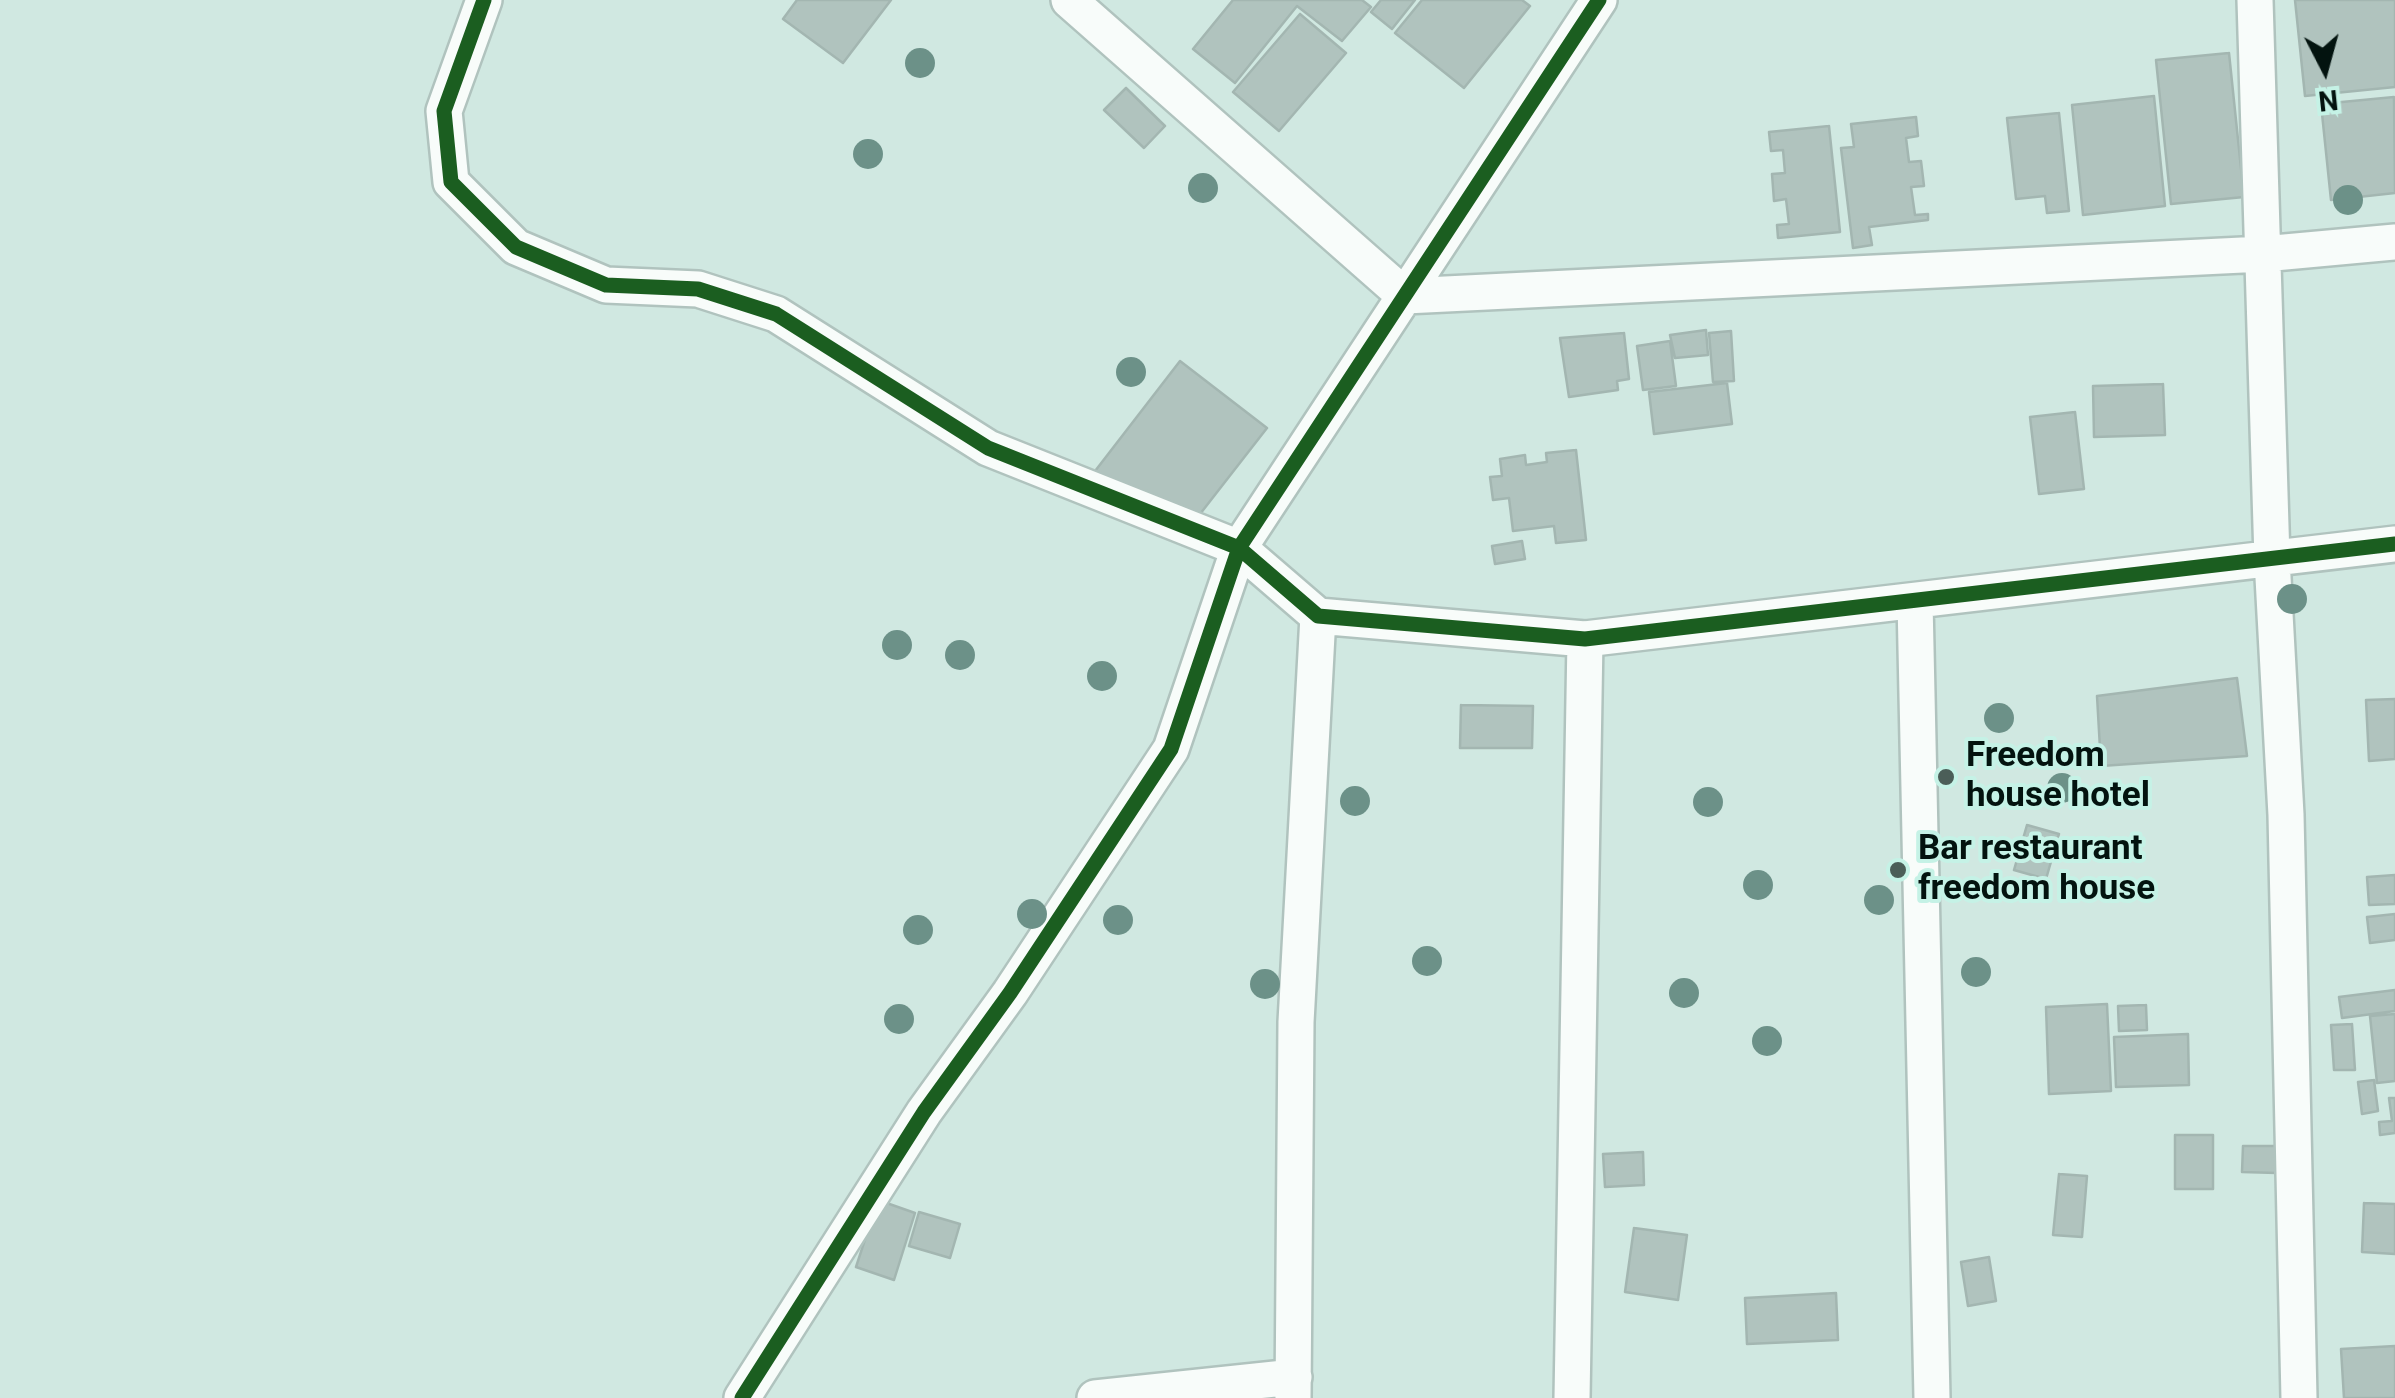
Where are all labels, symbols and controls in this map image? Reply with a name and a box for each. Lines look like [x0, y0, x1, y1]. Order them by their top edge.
north arrow [2275, 20, 2375, 120]
text: N [2317, 83, 2340, 118]
place label: Freedom house hotel [1966, 736, 2150, 818]
marker: Freedom house hotel [1935, 766, 1957, 788]
place label: Bar restaurant freedom house [1918, 829, 2155, 911]
marker: Bar restaurant freedom house [1887, 859, 1909, 881]

